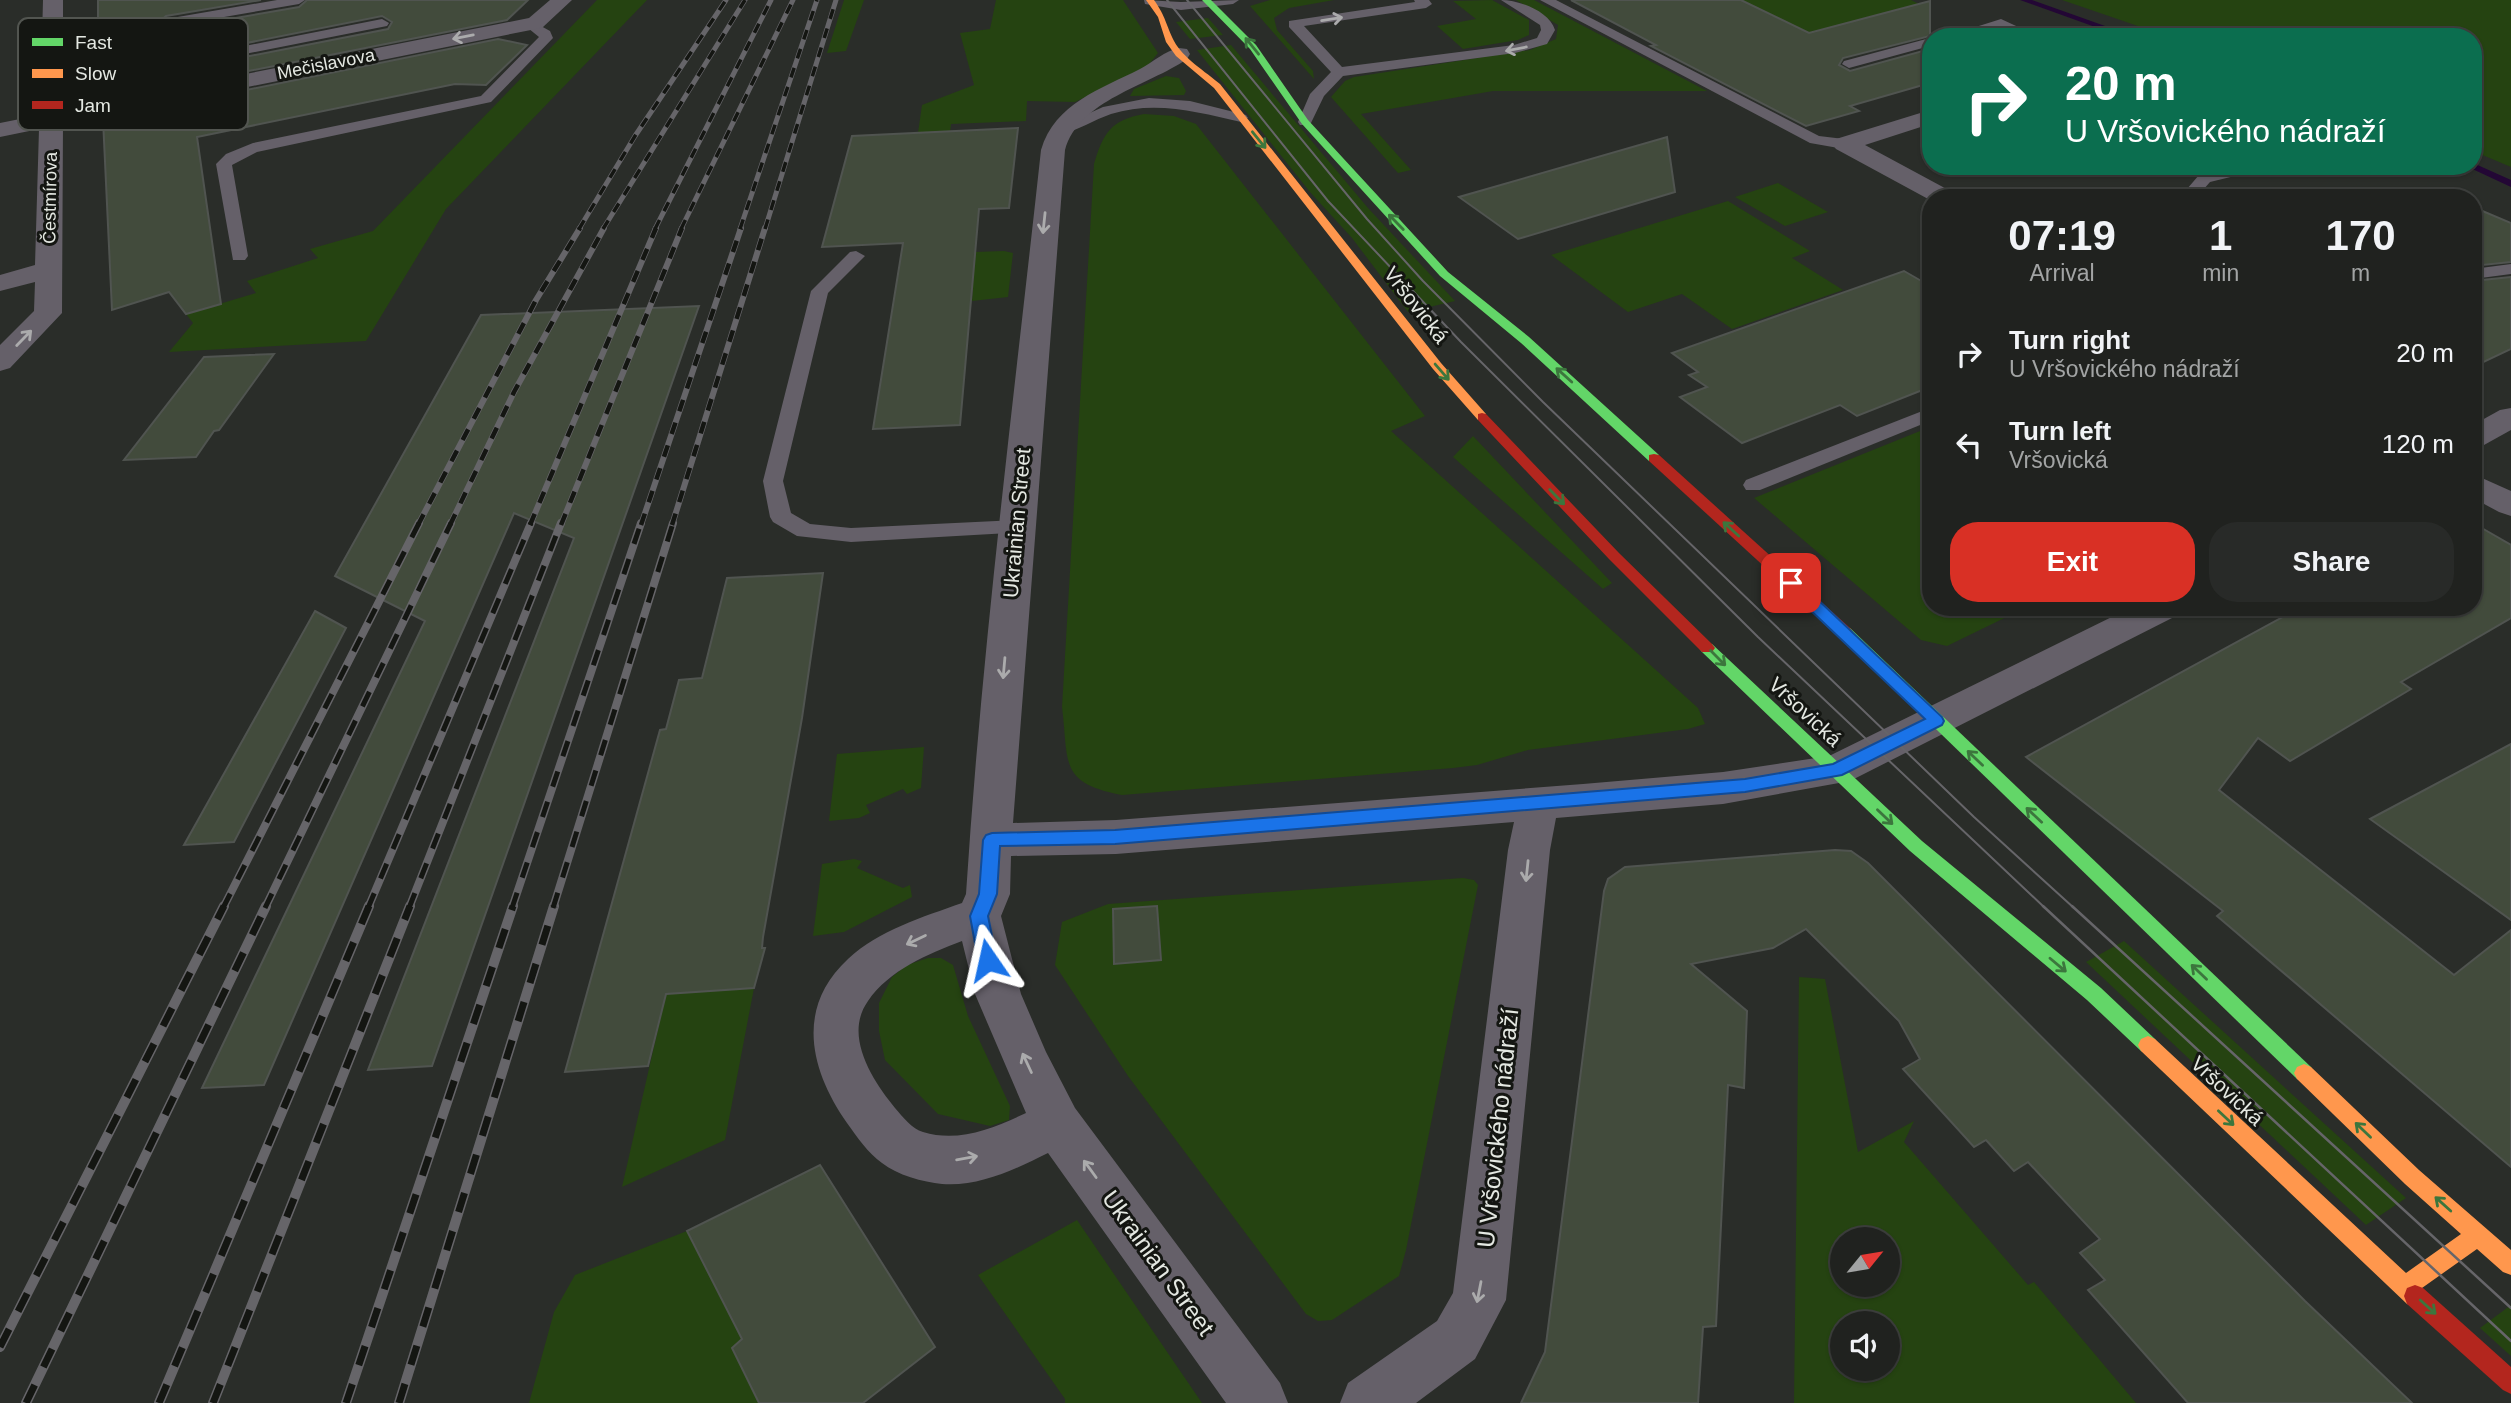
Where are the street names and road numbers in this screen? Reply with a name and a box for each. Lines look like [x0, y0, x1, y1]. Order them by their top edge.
street label: Mečislavova [275, 45, 377, 83]
street label: Čestmírova [38, 151, 61, 244]
street label: Vršovická [1380, 262, 1453, 348]
street label: Ukrainian Street [998, 447, 1035, 599]
street label: Vršovická [1764, 672, 1846, 751]
street label: U Vršovického nádraží [1472, 1007, 1524, 1249]
street label: Vršovická [2186, 1051, 2268, 1130]
street label: Ukrainian Street [1097, 1185, 1220, 1341]

